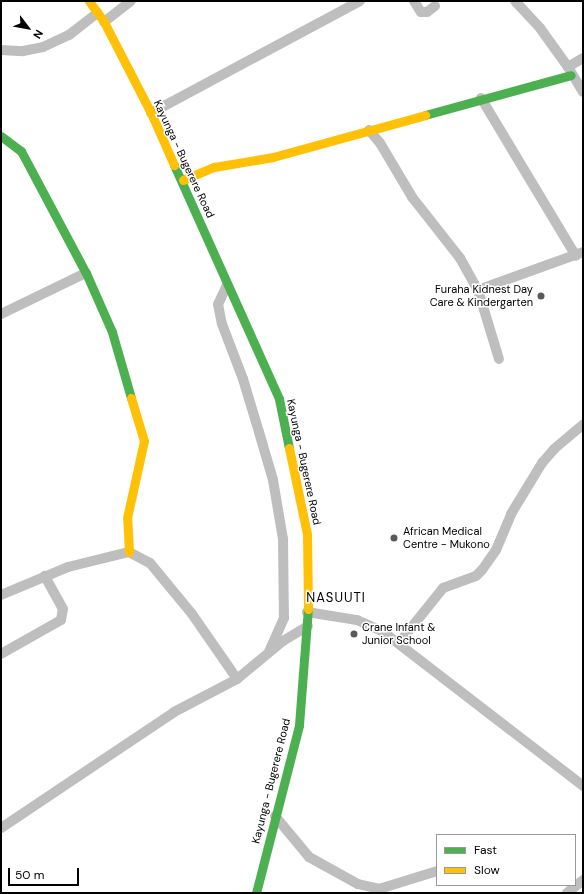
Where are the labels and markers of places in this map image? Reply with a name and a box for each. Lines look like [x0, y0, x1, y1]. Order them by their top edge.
place label: Furaha Kidnest Day Care & Kindergarten [430, 283, 533, 309]
marker: Furaha Kidnest Day Care & Kindergarten [536, 291, 546, 301]
place label: African Medical Centre - Mukono [403, 525, 490, 551]
marker: African Medical Centre - Mukono [388, 532, 400, 544]
place label: Crane Infant & Junior School [362, 621, 435, 647]
marker: Crane Infant & Junior School [349, 629, 359, 639]

